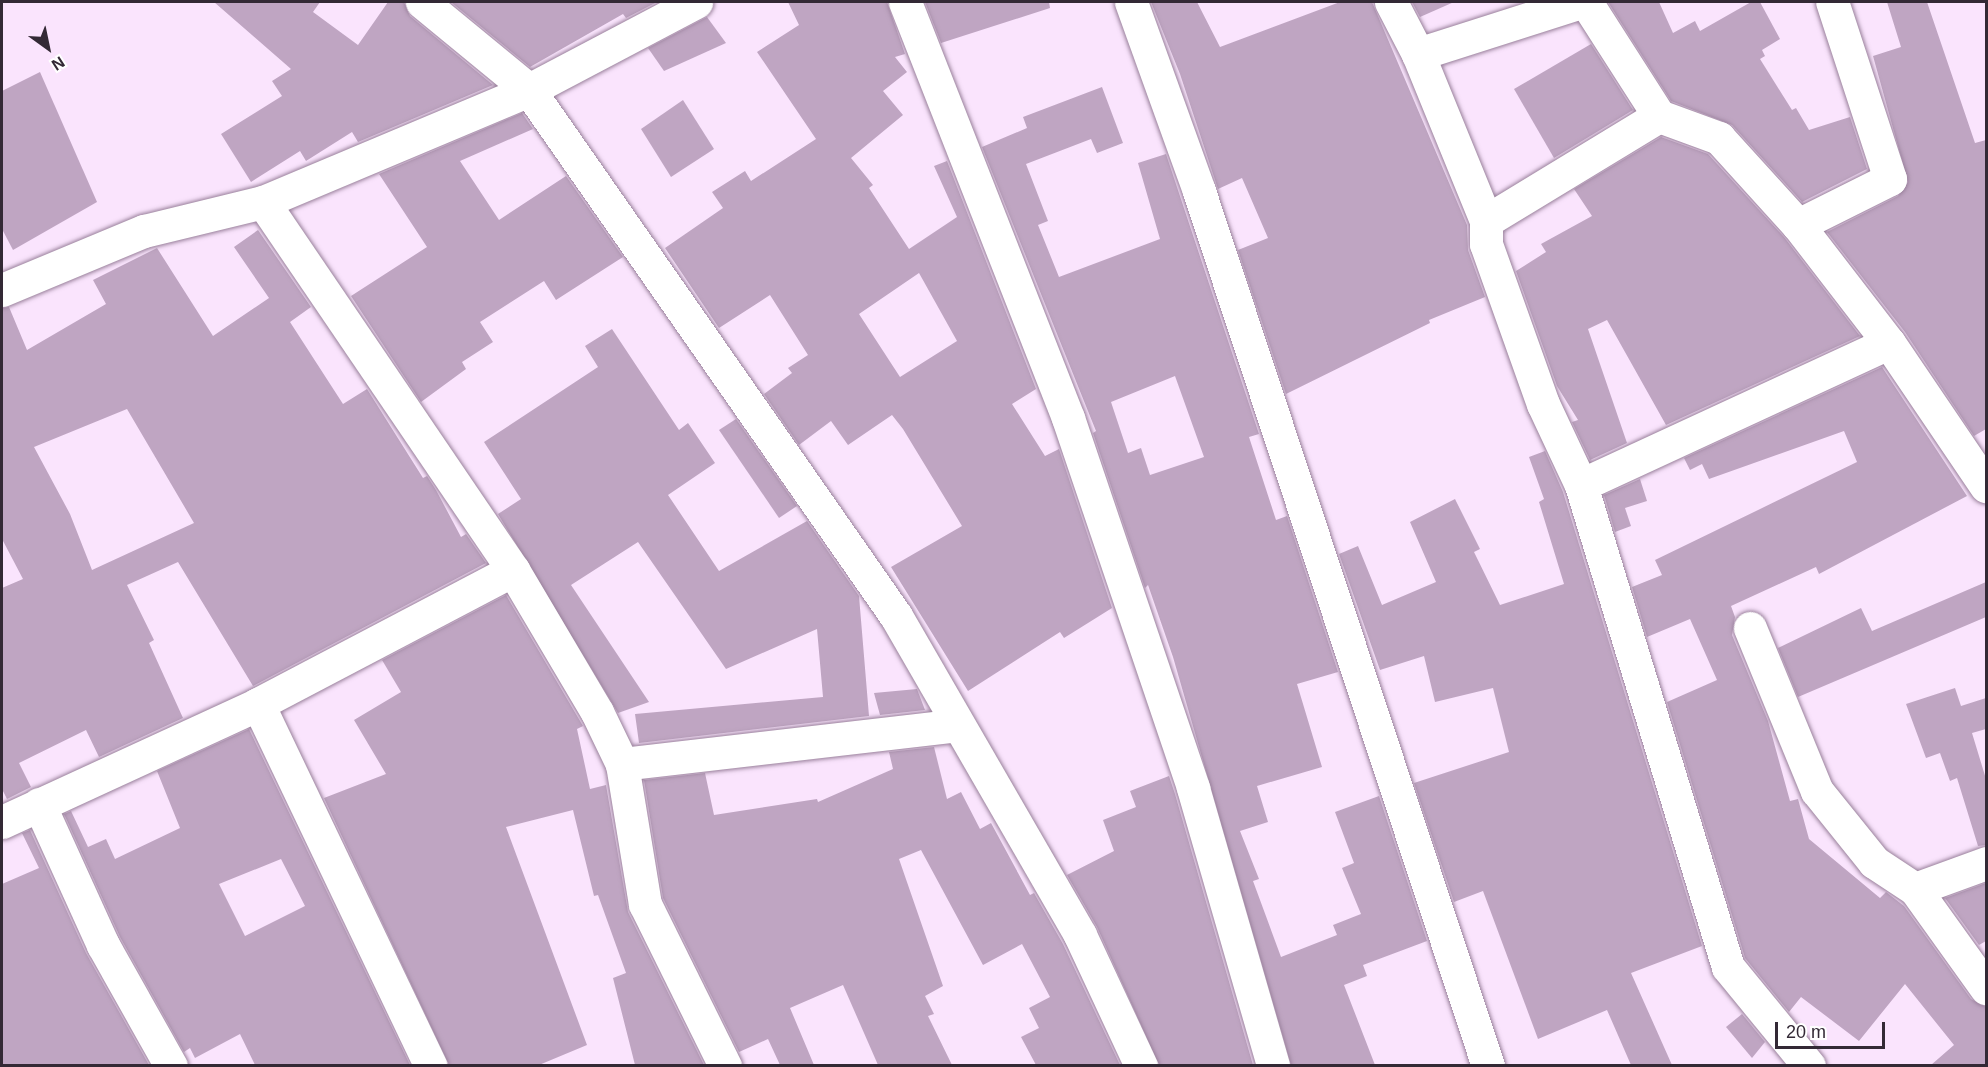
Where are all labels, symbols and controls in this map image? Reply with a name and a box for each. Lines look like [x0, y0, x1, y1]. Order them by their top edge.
north arrow [18, 18, 78, 78]
text: N [49, 53, 68, 74]
scale bar [1778, 1010, 1888, 1048]
text: 20 m [1786, 1022, 1826, 1042]

